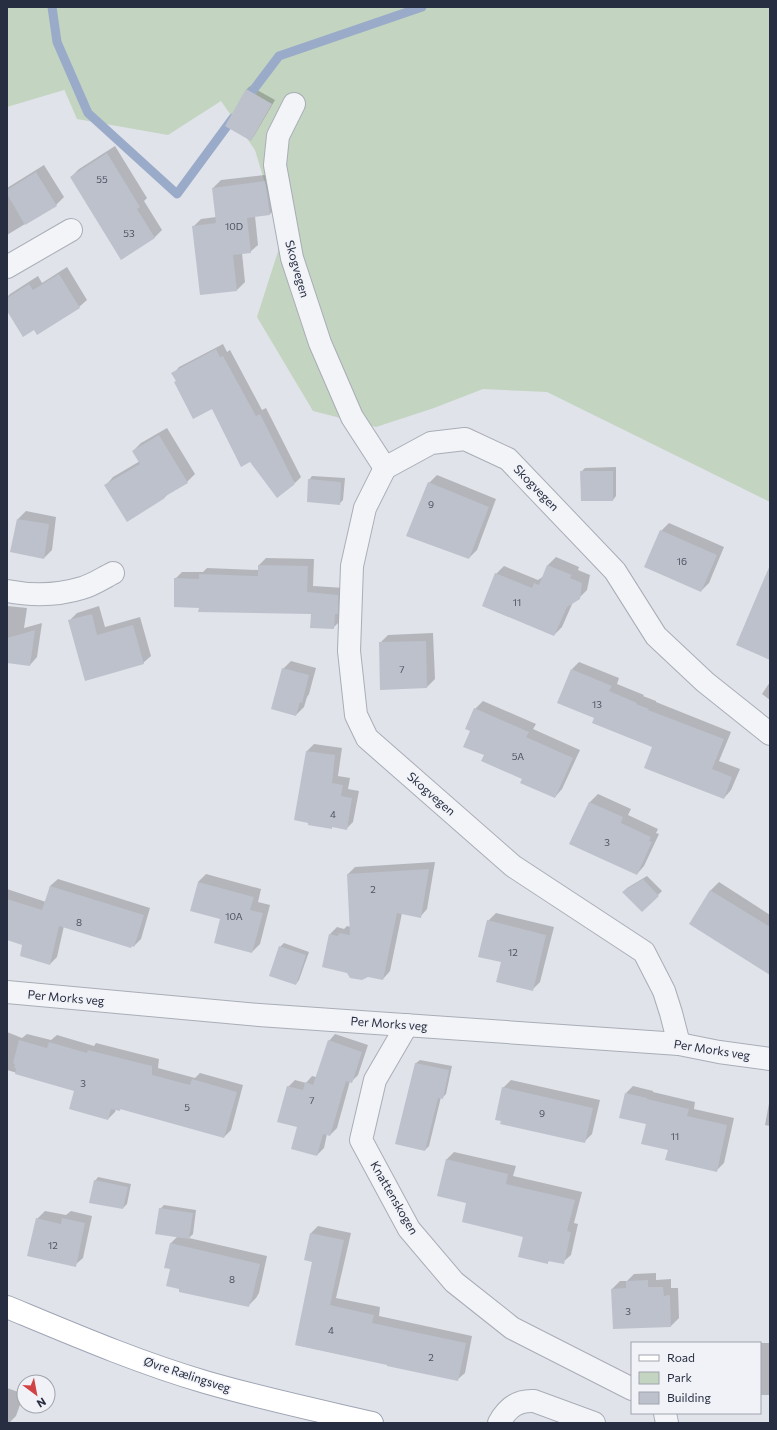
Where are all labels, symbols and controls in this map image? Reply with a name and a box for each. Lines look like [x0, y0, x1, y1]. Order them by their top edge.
house number: 55 [96, 173, 108, 185]
house number: 10D [225, 220, 243, 232]
house number: 53 [123, 227, 135, 239]
street label: Skogvegen [283, 239, 313, 299]
street label: Skogvegen [511, 461, 562, 513]
house number: 9 [428, 498, 434, 510]
house number: 16 [677, 555, 687, 567]
house number: 11 [513, 596, 521, 608]
house number: 7 [399, 663, 405, 675]
house number: 13 [592, 698, 602, 710]
house number: 5A [512, 750, 524, 762]
street label: Skogvegen [405, 769, 458, 818]
house number: 4 [330, 808, 336, 820]
house number: 3 [604, 836, 610, 848]
house number: 2 [370, 883, 376, 895]
house number: 10A [225, 910, 243, 922]
house number: 8 [76, 916, 82, 928]
house number: 12 [508, 946, 518, 958]
street label: Per Morks veg [27, 987, 106, 1007]
street label: Per Morks veg [350, 1013, 429, 1033]
street label: Per Morks veg [673, 1036, 752, 1062]
house number: 3 [80, 1077, 86, 1089]
house number: 7 [309, 1094, 315, 1106]
house number: 5 [184, 1101, 190, 1113]
house number: 9 [539, 1107, 545, 1119]
house number: 11 [671, 1130, 679, 1142]
street label: Knattenskogen [368, 1158, 422, 1237]
house number: 12 [48, 1239, 58, 1251]
house number: 8 [229, 1273, 235, 1285]
house number: 3 [625, 1305, 631, 1317]
house number: 4 [328, 1324, 334, 1336]
legend [631, 1342, 761, 1414]
text: Road [667, 1350, 695, 1364]
house number: 2 [428, 1351, 434, 1363]
street label: Øvre Rælingsveg [142, 1353, 233, 1395]
text: Park [667, 1370, 693, 1384]
north arrow [16, 1374, 56, 1414]
text: Building [667, 1390, 711, 1404]
text: N [35, 1395, 49, 1411]

